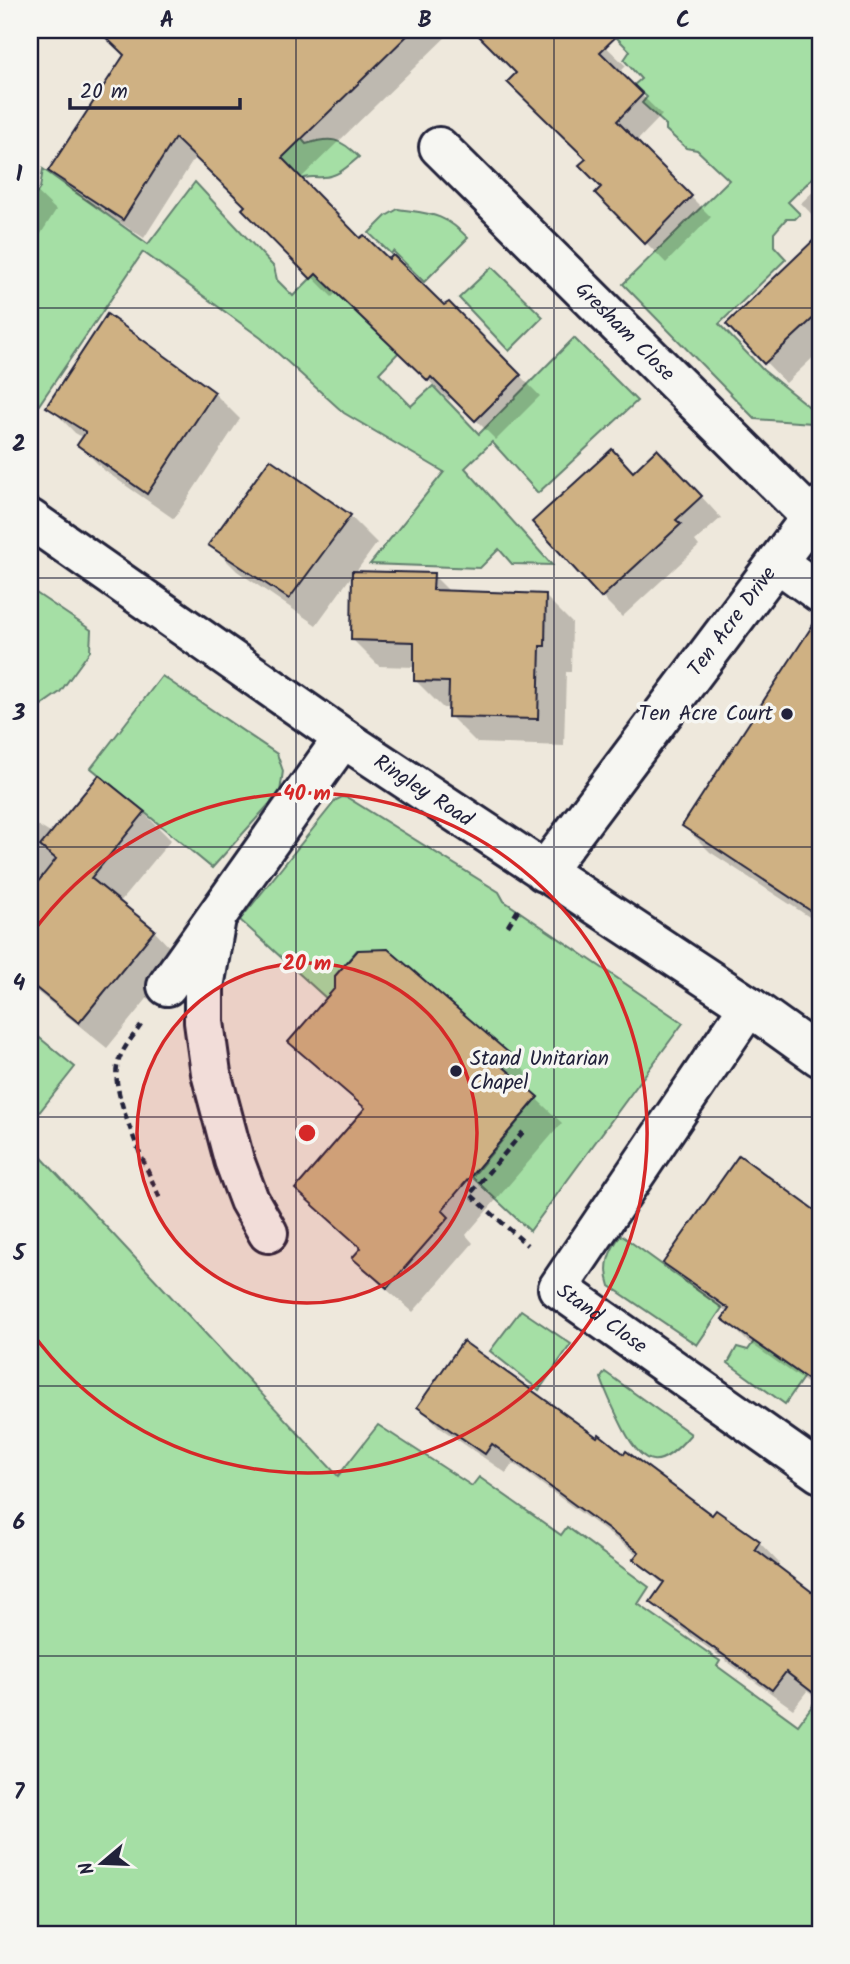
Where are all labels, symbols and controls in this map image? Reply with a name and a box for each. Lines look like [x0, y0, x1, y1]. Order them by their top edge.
text: A [160, 3, 174, 39]
text: B [418, 3, 432, 39]
text: C [676, 3, 690, 39]
scale bar [70, 66, 240, 110]
text: 20 m [80, 76, 128, 109]
text: 1 [16, 157, 23, 193]
street label: Gresham Close [567, 274, 683, 390]
text: 2 [12, 427, 26, 463]
street label: Ten Acre Drive [680, 559, 785, 684]
text: 3 [12, 696, 26, 732]
place label: Ten Acre Court [638, 698, 774, 731]
marker: Ten Acre Court [779, 706, 795, 722]
street label: Ringley Road [367, 746, 480, 836]
text: 40 m [283, 778, 331, 811]
text: 20 m [283, 948, 331, 981]
text: 4 [13, 966, 26, 1002]
place label: Stand Unitarian Chapel [470, 1043, 609, 1100]
marker: Stand Unitarian Chapel [448, 1063, 464, 1079]
centre of rings [295, 1121, 319, 1145]
text: 5 [12, 1236, 27, 1272]
street label: Stand Close [549, 1275, 654, 1363]
text: 6 [13, 1505, 25, 1541]
text: 7 [14, 1775, 26, 1811]
north arrow [66, 1828, 136, 1898]
text: N [72, 1857, 104, 1878]

